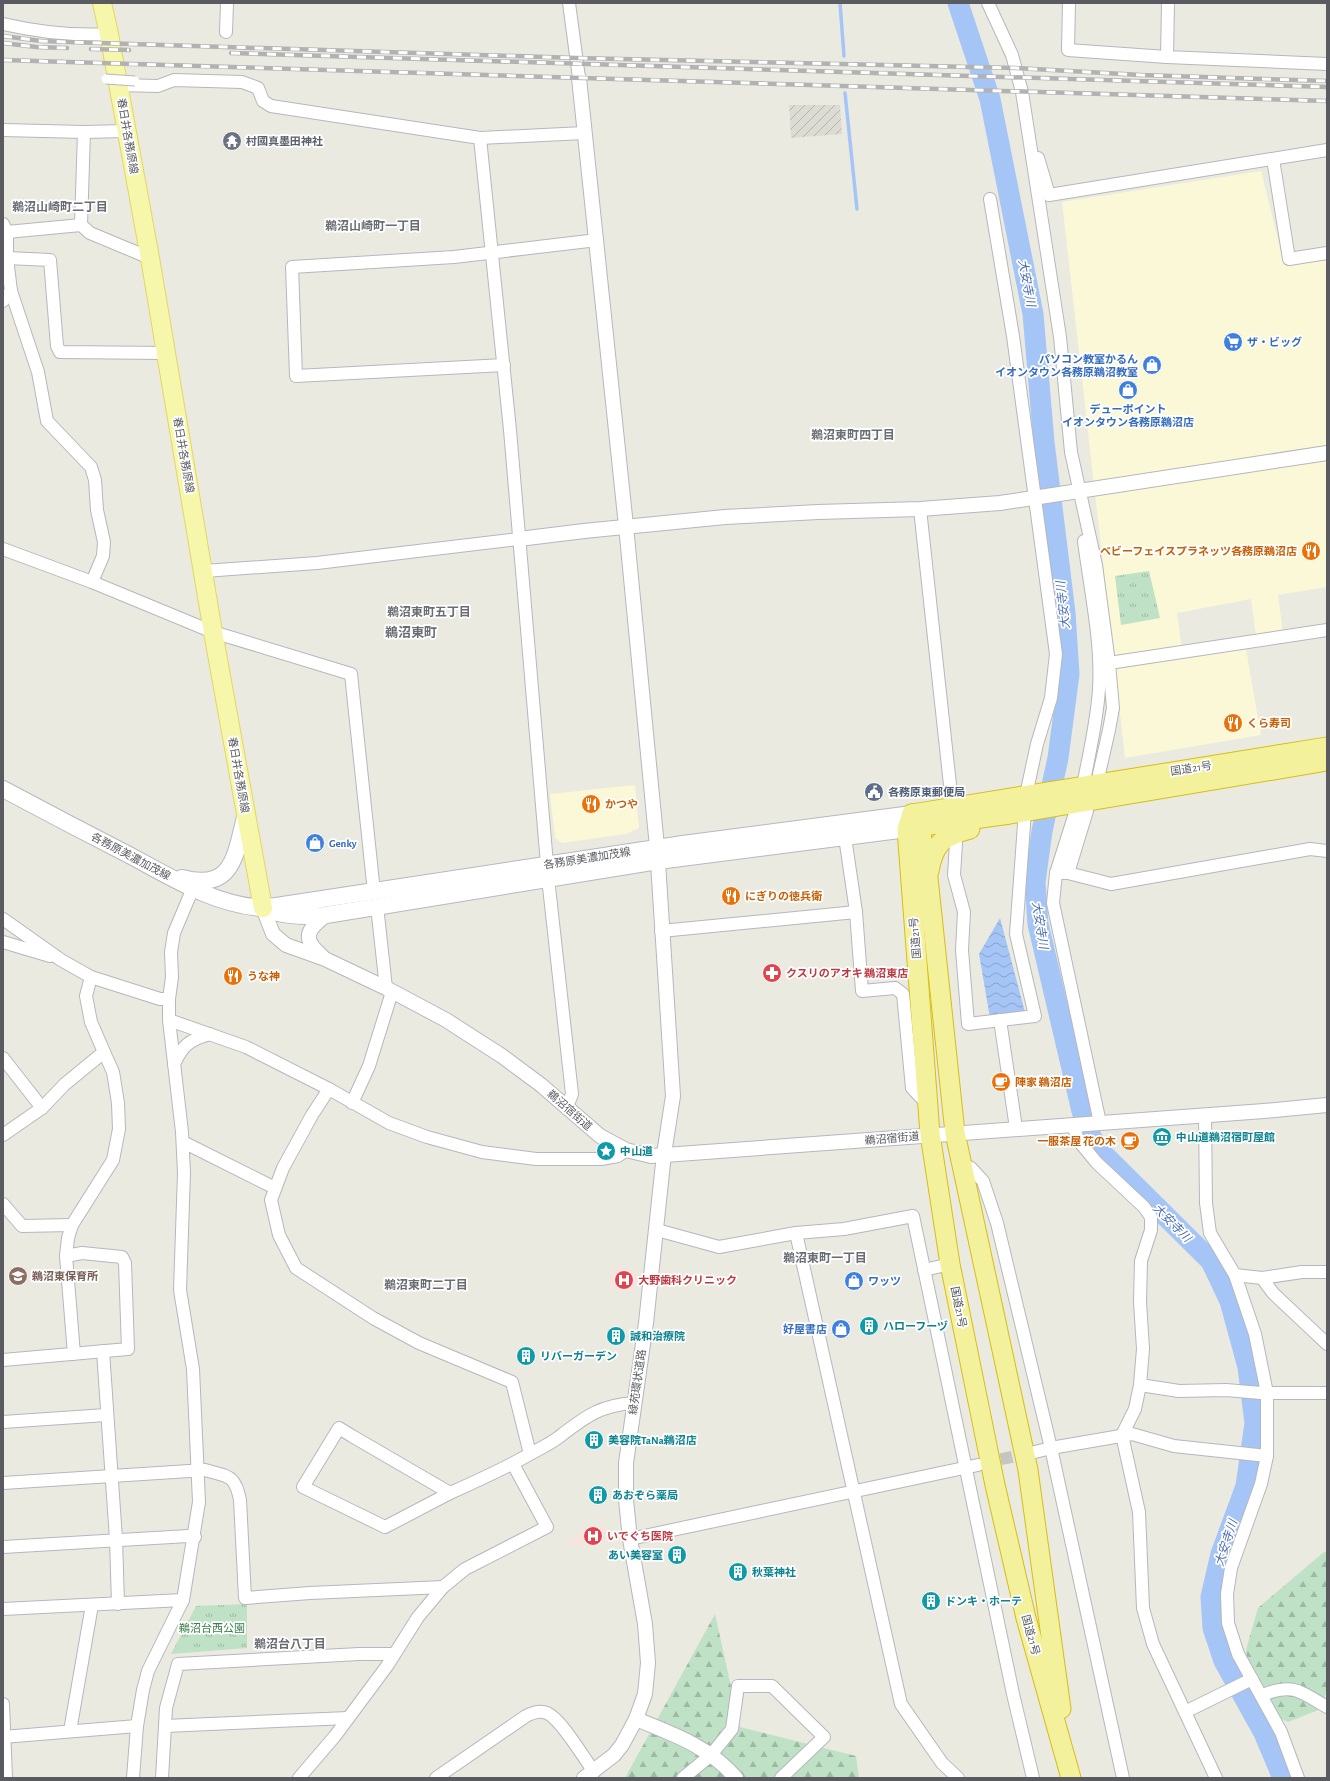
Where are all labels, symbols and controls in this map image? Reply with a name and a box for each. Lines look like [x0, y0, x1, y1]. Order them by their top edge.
street label: 春日井各務原線 [115, 97, 141, 175]
temple icon: 村國真墨田神社 [221, 130, 243, 152]
place label: 村國真墨田神社 [246, 135, 323, 147]
district label: 鵜沼山崎町二丁目 [12, 200, 108, 213]
district label: 鵜沼山崎町一丁目 [325, 219, 421, 232]
water label: 大安寺川 [1017, 258, 1039, 310]
supermarket icon: ザ・ビッグ [1222, 331, 1244, 353]
place label: ザ・ビッグ [1247, 336, 1302, 348]
place label: パソコン教室かるん イオンタウン各務原鵜沼教室 [995, 353, 1138, 378]
shop icon: パソコン教室かるん イオンタウン各務原鵜沼教室 [1141, 354, 1163, 376]
shop icon: デューポイント イオンタウン各務原鵜沼店 [1117, 379, 1139, 401]
place label: デューポイント イオンタウン各務原鵜沼店 [1062, 403, 1194, 428]
street label: 春日井各務原線 [171, 416, 197, 494]
district label: 鵜沼東町四丁目 [811, 428, 895, 441]
restaurant icon: ベビーフェイスプラネッツ各務原鵜沼店 [1300, 540, 1322, 562]
place label: ベビーフェイスプラネッツ各務原鵜沼店 [1100, 545, 1297, 557]
water label: 大安寺川 [1053, 579, 1071, 630]
district label: 鵜沼東町五丁目 [387, 605, 471, 618]
district label: 鵜沼東町 [385, 625, 437, 640]
restaurant icon: くら寿司 [1222, 712, 1244, 734]
place label: くら寿司 [1247, 717, 1291, 729]
street label: 春日井各務原線 [226, 736, 252, 814]
street label: 国道21号 [1169, 759, 1213, 777]
public building icon: 各務原東郵便局 [863, 781, 885, 803]
place label: 各務原東郵便局 [888, 786, 965, 798]
restaurant icon: かつや [580, 793, 602, 815]
place label: かつや [605, 798, 638, 810]
street label: 各務原美濃加茂線 [89, 830, 173, 882]
shop icon: Genky [304, 832, 326, 854]
place label: Genky [329, 838, 357, 849]
street label: 各務原美濃加茂線 [543, 845, 631, 871]
restaurant icon: にぎりの徳兵衛 [720, 885, 742, 907]
place label: にぎりの徳兵衛 [745, 890, 822, 902]
water label: 大安寺川 [1030, 900, 1051, 952]
street label: 国道21号 [907, 917, 923, 959]
pharmacy icon: クスリのアオキ 鵜沼東店 [761, 962, 783, 984]
restaurant icon: うな神 [222, 965, 244, 987]
place label: クスリのアオキ 鵜沼東店 [786, 967, 908, 979]
place label: うな神 [247, 970, 280, 982]
cafe icon: 陣家 鵜沼店 [990, 1071, 1012, 1093]
place label: 陣家 鵜沼店 [1015, 1076, 1072, 1088]
street label: 鵜沼宿街道 [545, 1087, 595, 1133]
museum icon: 中山道鵜沼宿町屋館 [1151, 1126, 1173, 1148]
street label: 鵜沼宿街道 [864, 1130, 920, 1146]
cafe icon: 一服茶屋 花の木 [1119, 1130, 1141, 1152]
place label: 中山道鵜沼宿町屋館 [1176, 1131, 1275, 1143]
place label: 一服茶屋 花の木 [1037, 1136, 1116, 1147]
place icon: 中山道 [595, 1140, 617, 1162]
place label: 中山道 [620, 1145, 653, 1157]
water label: 大安寺川 [1151, 1201, 1195, 1246]
district label: 鵜沼東町一丁目 [783, 1251, 867, 1264]
school or university icon: 鵜沼東保育所 [7, 1265, 29, 1287]
hospital icon: 大野歯科クリニック [613, 1269, 635, 1291]
place label: 鵜沼東保育所 [31, 1270, 98, 1282]
shop icon: ワッツ [843, 1270, 865, 1292]
place label: 大野歯科クリニック [638, 1274, 737, 1286]
place label: ワッツ [868, 1276, 901, 1287]
district label: 鵜沼東町二丁目 [384, 1278, 468, 1291]
street label: 国道21号 [949, 1285, 969, 1329]
building icon: ハローフーヅ [858, 1315, 880, 1337]
shop icon: 好屋書店 [830, 1318, 852, 1340]
place label: ハローフーヅ [883, 1320, 948, 1332]
place label: 好屋書店 [783, 1323, 827, 1335]
building icon: 誠和治療院 [605, 1325, 627, 1347]
place label: 誠和治療院 [630, 1330, 685, 1342]
building icon: リバーガーデン [515, 1345, 537, 1367]
street label: 緑苑環状道路 [626, 1348, 648, 1416]
place label: リバーガーデン [540, 1350, 617, 1362]
building icon: 美容院TaNa鵜沼店 [583, 1429, 605, 1451]
place label: 美容院TaNa鵜沼店 [608, 1434, 697, 1446]
building icon: あおぞら薬局 [587, 1484, 609, 1506]
place label: あおぞら薬局 [612, 1489, 678, 1501]
water label: 大安寺川 [1212, 1516, 1240, 1568]
hospital icon: いでぐち医院 [582, 1525, 604, 1547]
place label: いでぐち医院 [607, 1530, 673, 1542]
building icon: あい美容室 [666, 1544, 688, 1566]
place label: あい美容室 [608, 1549, 663, 1561]
building icon: 秋葉神社 [727, 1561, 749, 1583]
place label: 秋葉神社 [752, 1566, 796, 1578]
building icon: ドンキ・ホーテ [920, 1590, 942, 1612]
place label: ドンキ・ホーテ [945, 1596, 1022, 1607]
street label: 国道21号 [1020, 1613, 1042, 1657]
park label: 鵜沼台西公園 [179, 1622, 245, 1634]
district label: 鵜沼台八丁目 [254, 1637, 326, 1650]

